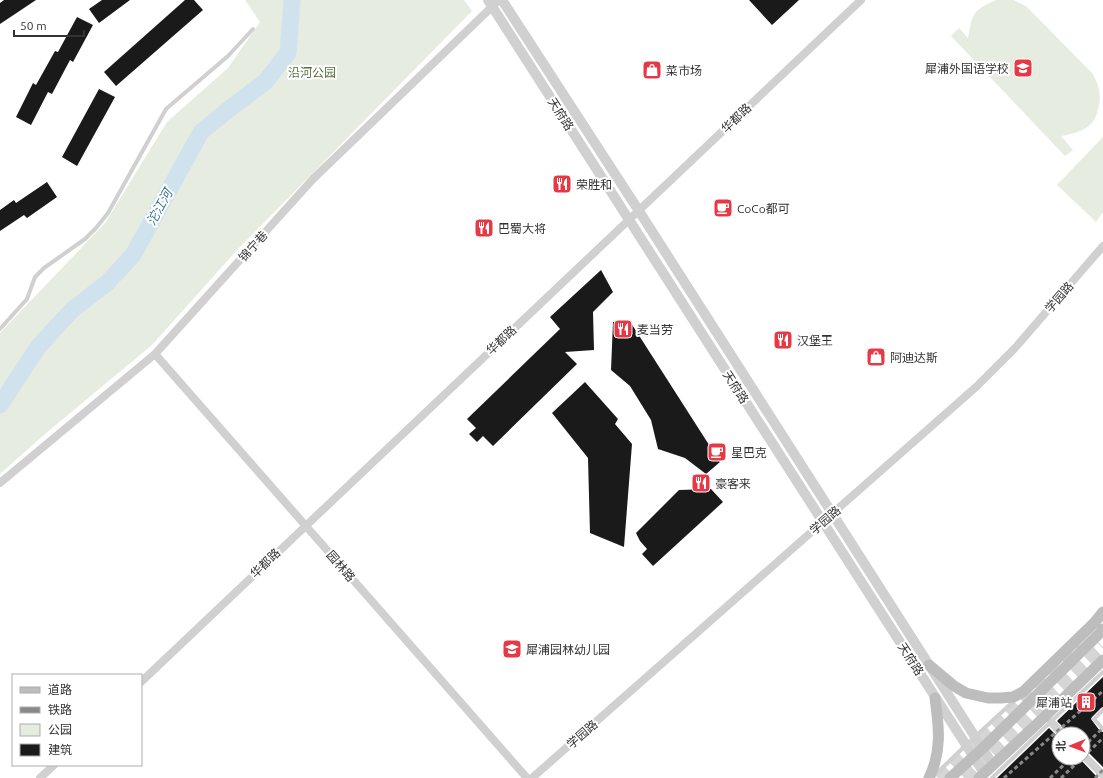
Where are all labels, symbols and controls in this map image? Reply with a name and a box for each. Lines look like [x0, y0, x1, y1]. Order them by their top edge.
scale bar [14, 12, 84, 38]
text: 50 m [20, 19, 47, 32]
school or university icon: 犀浦外国语学校 [1012, 57, 1034, 79]
shop icon: 菜市场 [641, 59, 663, 81]
place label: 犀浦外国语学校 [925, 62, 1009, 75]
place label: 菜市场 [666, 64, 702, 77]
park label: 沿河公园 [288, 66, 336, 79]
street label: 天府路 [546, 95, 576, 133]
street label: 华都路 [719, 101, 753, 135]
restaurant icon: 荣胜和 [551, 173, 573, 195]
place label: 荣胜和 [576, 178, 612, 191]
water label: 沱江河 [143, 184, 176, 227]
cafe icon: CoCo都可 [712, 197, 734, 219]
place label: CoCo都可 [737, 202, 790, 215]
restaurant icon: 巴蜀大将 [473, 217, 495, 239]
place label: 巴蜀大将 [498, 222, 546, 235]
street label: 锦宁巷 [236, 228, 270, 264]
street label: 学园路 [1042, 279, 1076, 315]
restaurant icon: 麦当劳 [612, 318, 634, 340]
street label: 华都路 [483, 323, 519, 357]
place label: 麦当劳 [637, 323, 673, 336]
restaurant icon: 汉堡王 [772, 329, 794, 351]
place label: 汉堡王 [797, 334, 833, 347]
shop icon: 阿迪达斯 [865, 346, 887, 368]
place label: 阿迪达斯 [890, 351, 938, 364]
street label: 天府路 [721, 368, 751, 406]
cafe icon: 星巴克 [706, 441, 728, 463]
place label: 星巴克 [731, 446, 767, 459]
restaurant icon: 豪客来 [690, 472, 712, 494]
place label: 豪客来 [715, 477, 751, 490]
street label: 学园路 [807, 503, 843, 537]
street label: 华都路 [248, 546, 282, 580]
street label: 园林路 [324, 548, 358, 584]
school or university icon: 犀浦园林幼儿园 [501, 638, 523, 660]
street label: 天府路 [896, 640, 926, 678]
place label: 犀浦园林幼儿园 [526, 643, 610, 656]
legend [12, 674, 142, 766]
text: 道路 [48, 683, 72, 696]
building icon: 犀浦站 [1075, 691, 1097, 713]
place label: 犀浦站 [1036, 696, 1072, 709]
text: 铁路 [48, 703, 72, 716]
street label: 学园路 [564, 717, 600, 751]
text: 公园 [48, 723, 72, 736]
north arrow [1051, 726, 1091, 766]
text: 北 [1055, 741, 1067, 752]
text: 建筑 [48, 743, 72, 756]

